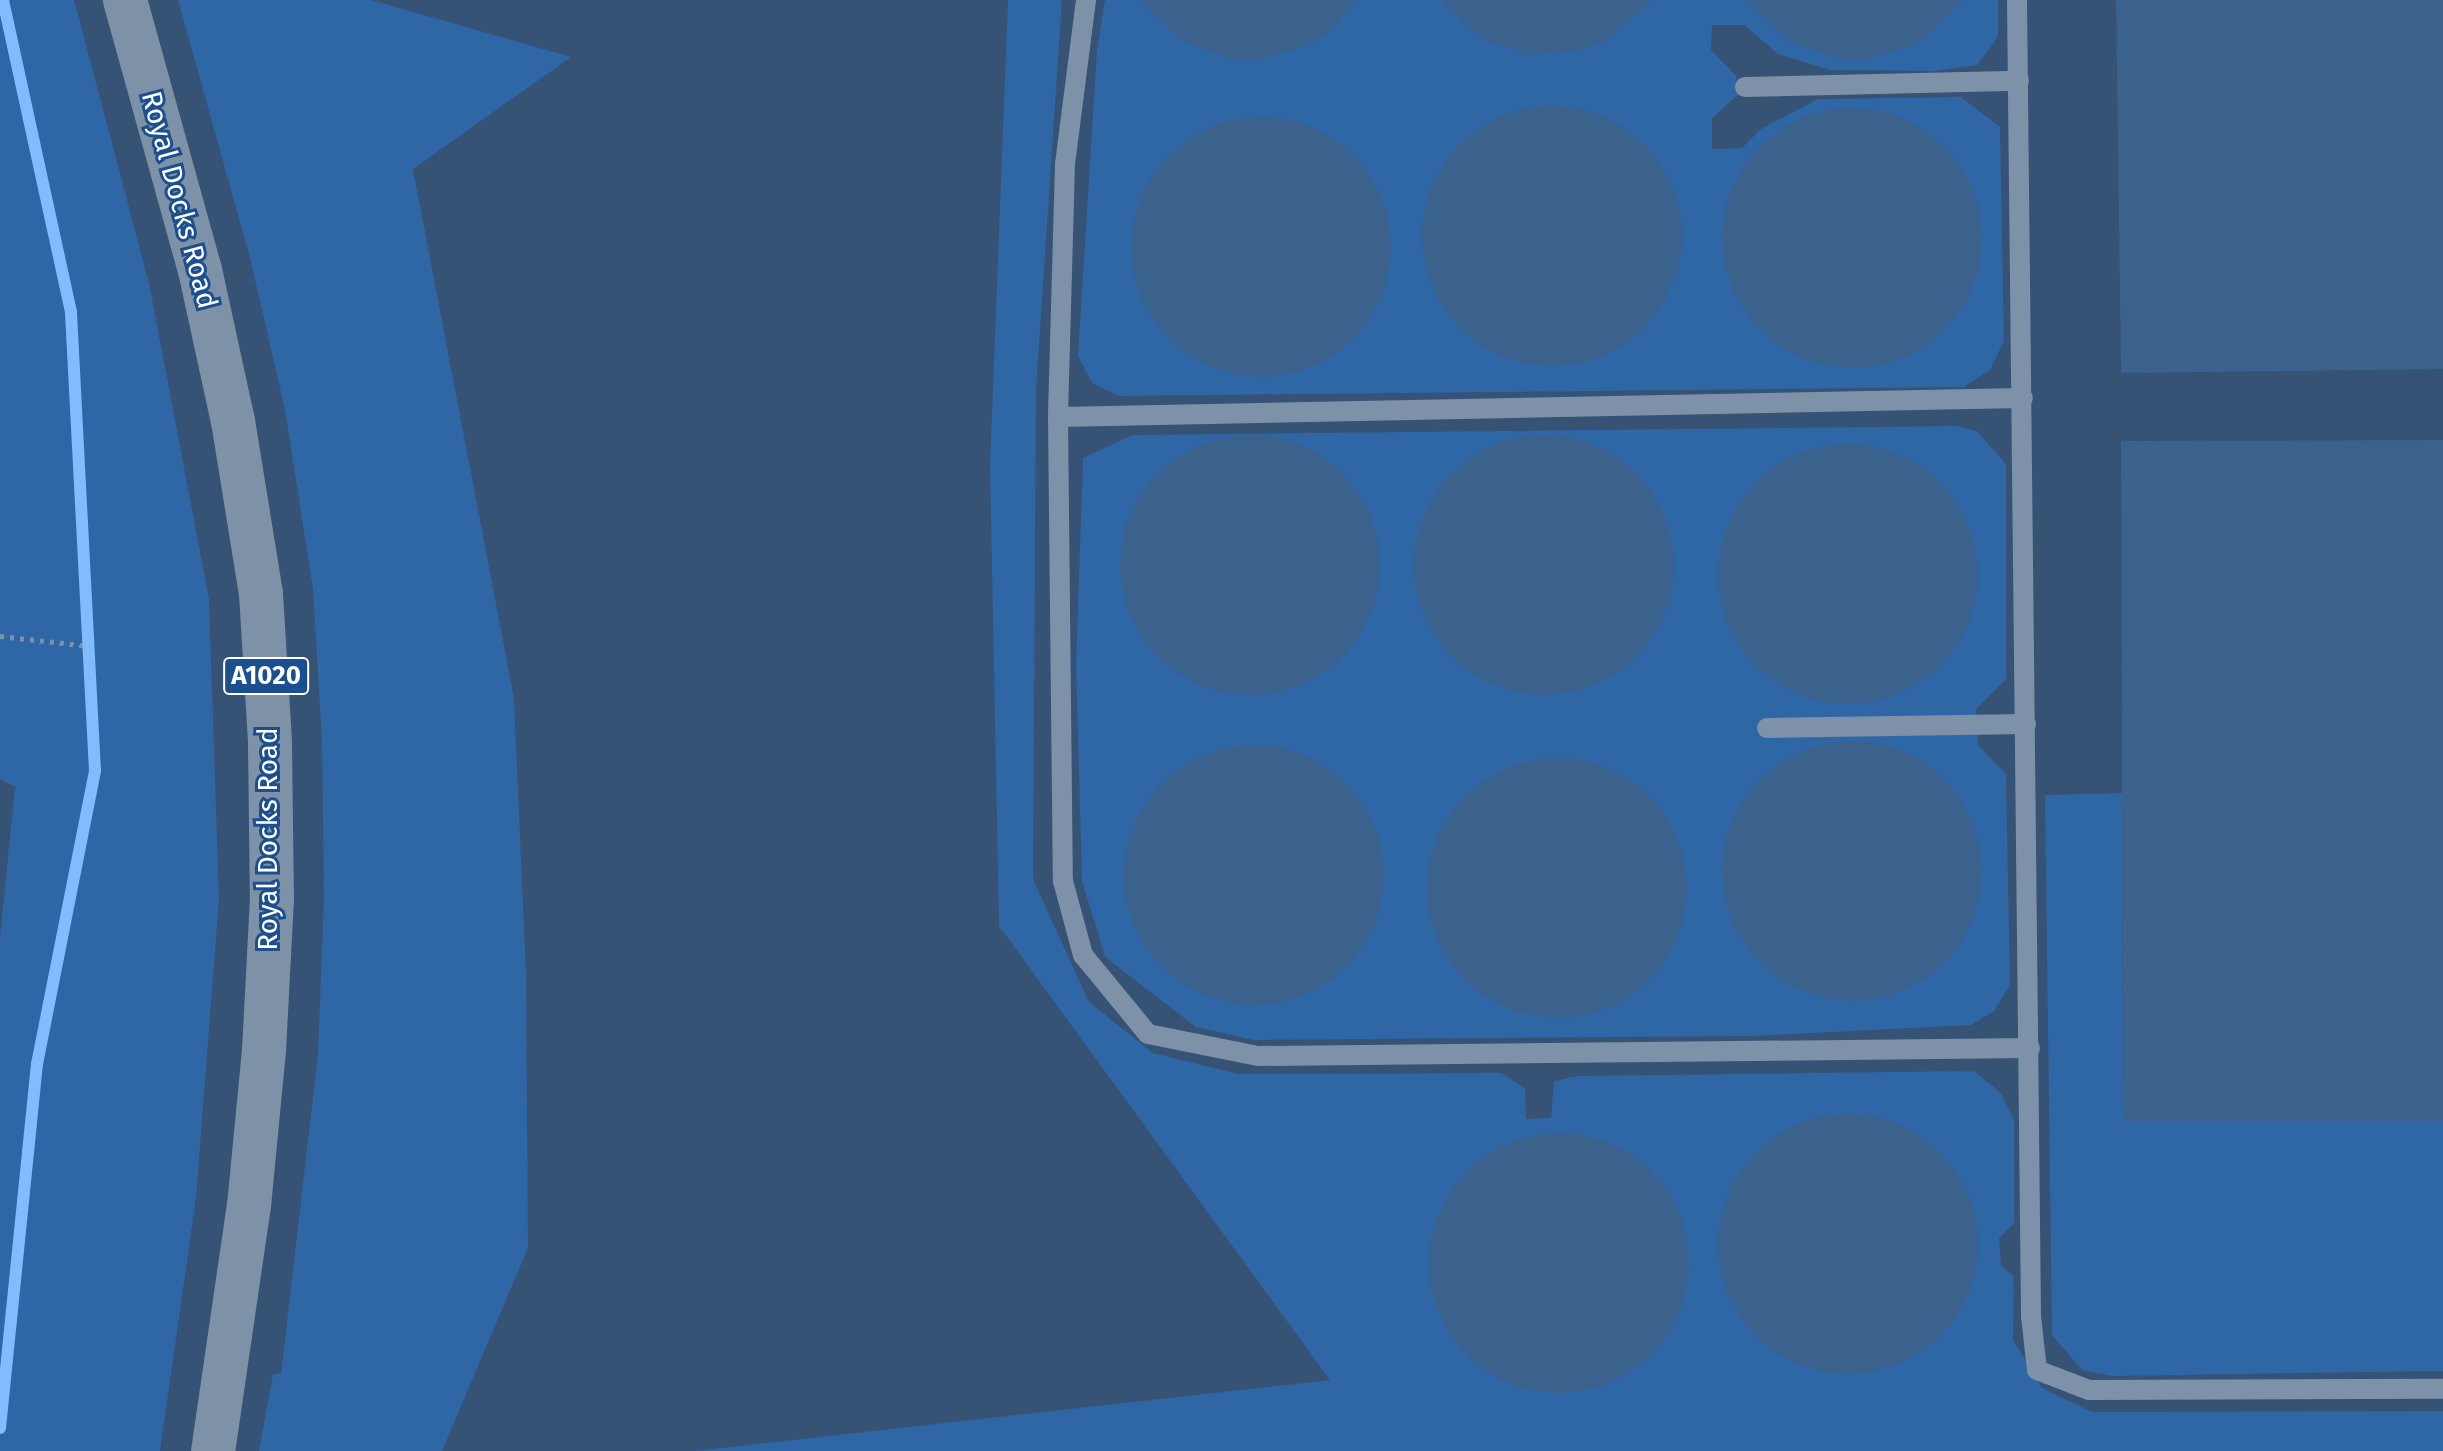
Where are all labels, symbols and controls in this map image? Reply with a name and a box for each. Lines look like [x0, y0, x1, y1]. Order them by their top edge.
street label: Royal Docks Road [134, 88, 224, 312]
road number: A1020 [222, 654, 310, 698]
street label: Royal Docks Road [251, 727, 285, 951]

